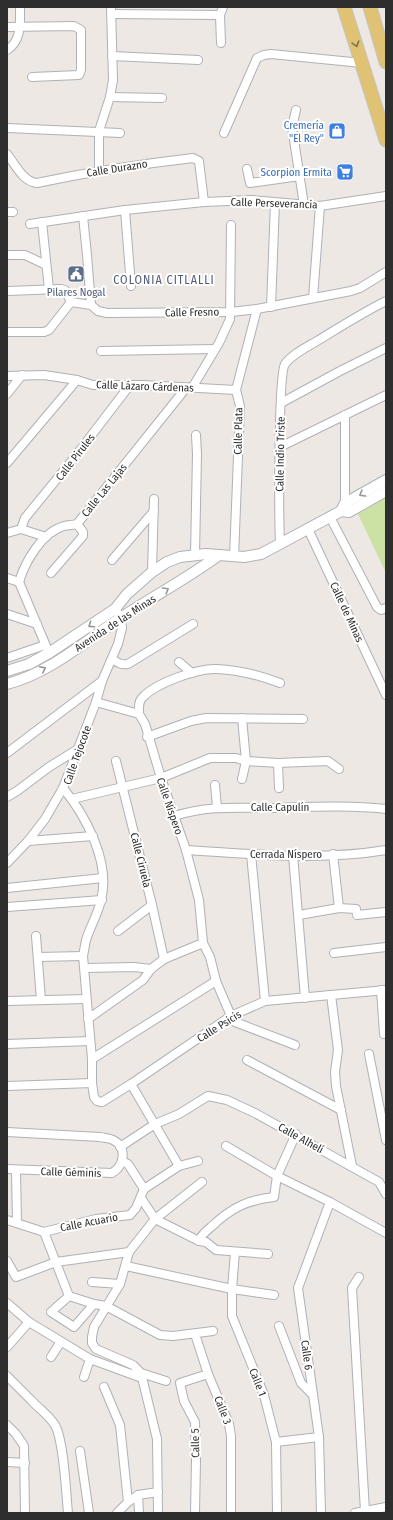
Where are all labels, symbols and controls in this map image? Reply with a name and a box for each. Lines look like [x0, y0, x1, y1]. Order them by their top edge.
one-way arrow [351, 41, 360, 48]
place label: Cremería "El Rey" [284, 119, 324, 145]
shop icon: Cremería "El Rey" [327, 121, 347, 141]
street label: Calle Durazno [86, 157, 149, 180]
supermarket icon: Scorpion Ermita [335, 162, 355, 182]
place label: Scorpion Ermita [261, 166, 332, 179]
street label: Calle Perseverancia [230, 195, 318, 212]
public building icon: Pilares Nogal [66, 264, 86, 284]
district label: COLONIA CITLALLI [113, 273, 215, 287]
place label: Pilares Nogal [47, 286, 105, 299]
street label: Calle Fresno [165, 306, 219, 319]
street label: Calle Lázaro Cárdenas [96, 378, 194, 395]
street label: Calle Plata [232, 407, 245, 455]
street label: Calle Indio Triste [273, 416, 288, 492]
street label: Calle Pirules [53, 431, 98, 483]
street label: Calle Las Lajas [79, 461, 130, 520]
one-way arrow [358, 489, 366, 496]
street label: Calle de Minas [327, 580, 366, 645]
one-way arrow [162, 587, 169, 594]
street label: Avenida de las Minas [72, 592, 159, 655]
one-way arrow [88, 620, 95, 628]
one-way arrow [39, 666, 46, 674]
street label: Calle Tejocote [61, 724, 94, 787]
street label: Calle Níspero [154, 776, 185, 837]
street label: Calle Capulín [251, 801, 309, 814]
street label: Calle Ciruela [127, 831, 154, 889]
street label: Cerrada Níspero [250, 848, 322, 861]
street label: Calle Psicis [195, 1008, 244, 1045]
street label: Calle Alhelí [276, 1121, 326, 1156]
street label: Calle Géminis [40, 1165, 102, 1180]
street label: Calle Acuario [59, 1210, 119, 1234]
street label: Calle 6 [298, 1339, 315, 1371]
street label: Calle 1 [246, 1366, 269, 1398]
street label: Calle 3 [211, 1394, 234, 1426]
street label: Calle 5 [189, 1428, 202, 1458]

